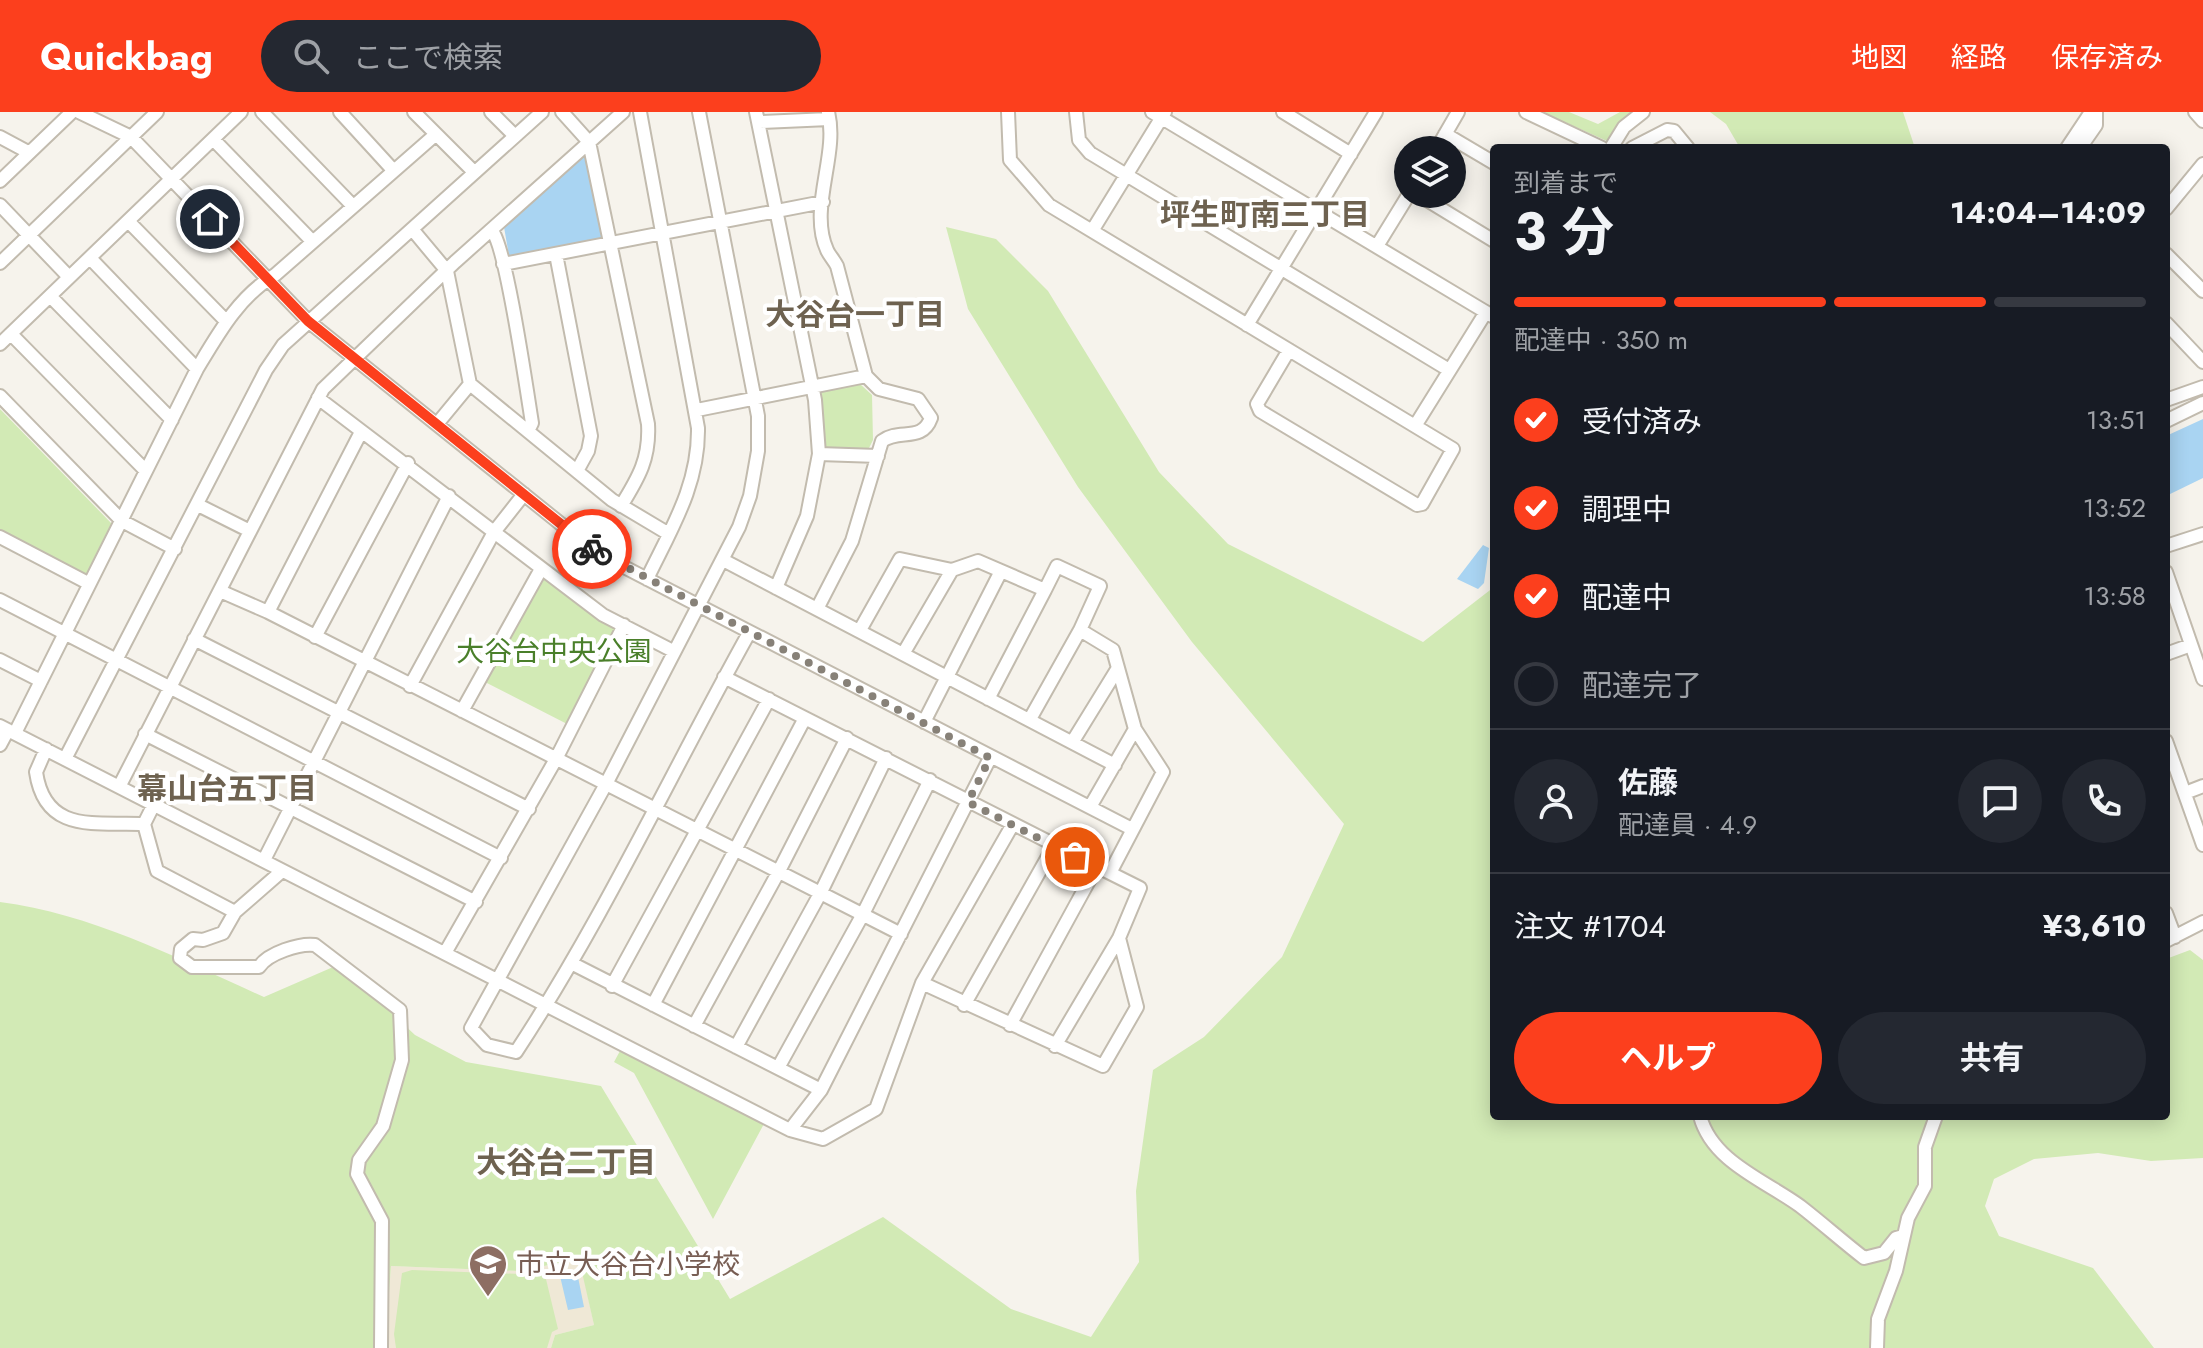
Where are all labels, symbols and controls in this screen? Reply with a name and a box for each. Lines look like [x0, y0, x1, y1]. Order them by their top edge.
search box [261, 20, 821, 92]
text: Quickbag [40, 29, 213, 84]
icon: search [289, 34, 333, 78]
text: ここで検索 [353, 36, 503, 79]
text: 地図 [1851, 37, 1907, 78]
text: 経路 [1951, 37, 2007, 78]
text: 保存済み [2051, 37, 2163, 78]
map controls [1394, 136, 1466, 208]
button: layers [1394, 136, 1466, 208]
text: 到着まで [1514, 164, 1618, 202]
pin [176, 185, 244, 253]
text: 14:04–14:09 [1950, 191, 2146, 234]
district label: 坪生町南三丁目 [1160, 193, 1370, 236]
text: 3 分 [1514, 194, 1614, 270]
icon: home [188, 197, 232, 241]
district label: 大谷台一丁目 [765, 293, 945, 336]
text: 配達中 · 350 m [1514, 321, 1688, 359]
icon: check [1514, 398, 1558, 442]
text: 受付済み [1582, 400, 1702, 443]
text: 13:51 [2086, 401, 2146, 439]
icon: check [1514, 486, 1558, 530]
text: 調理中 [1582, 488, 1672, 531]
text: 13:52 [2083, 489, 2146, 527]
courier [552, 509, 632, 589]
icon: bike [570, 527, 614, 571]
icon: check [1514, 574, 1558, 618]
text: 配達中 [1582, 576, 1672, 619]
text: 13:58 [2083, 577, 2146, 615]
park label: 大谷台中央公園 [456, 631, 652, 672]
text: 配達完了 [1582, 664, 1702, 707]
button: person [1514, 759, 1598, 843]
button: chat [1958, 759, 2042, 843]
button: phone [2062, 759, 2146, 843]
text: 佐藤 [1618, 761, 1678, 804]
district label: 幕山台五丁目 [137, 767, 317, 810]
text: 配達員 · 4.9 [1618, 806, 1757, 844]
pin [1041, 823, 1109, 891]
icon: bag [1053, 835, 1097, 879]
text: ¥3,610 [2043, 904, 2146, 947]
text: 注文 #1704 [1514, 905, 1666, 948]
button: ヘルプ [1514, 1012, 1822, 1104]
button: 共有 [1838, 1012, 2146, 1104]
district label: 大谷台二丁目 [476, 1141, 656, 1184]
school or university icon: 市立大谷台小学校 [467, 1243, 509, 1298]
place label: 市立大谷台小学校 [516, 1244, 740, 1285]

